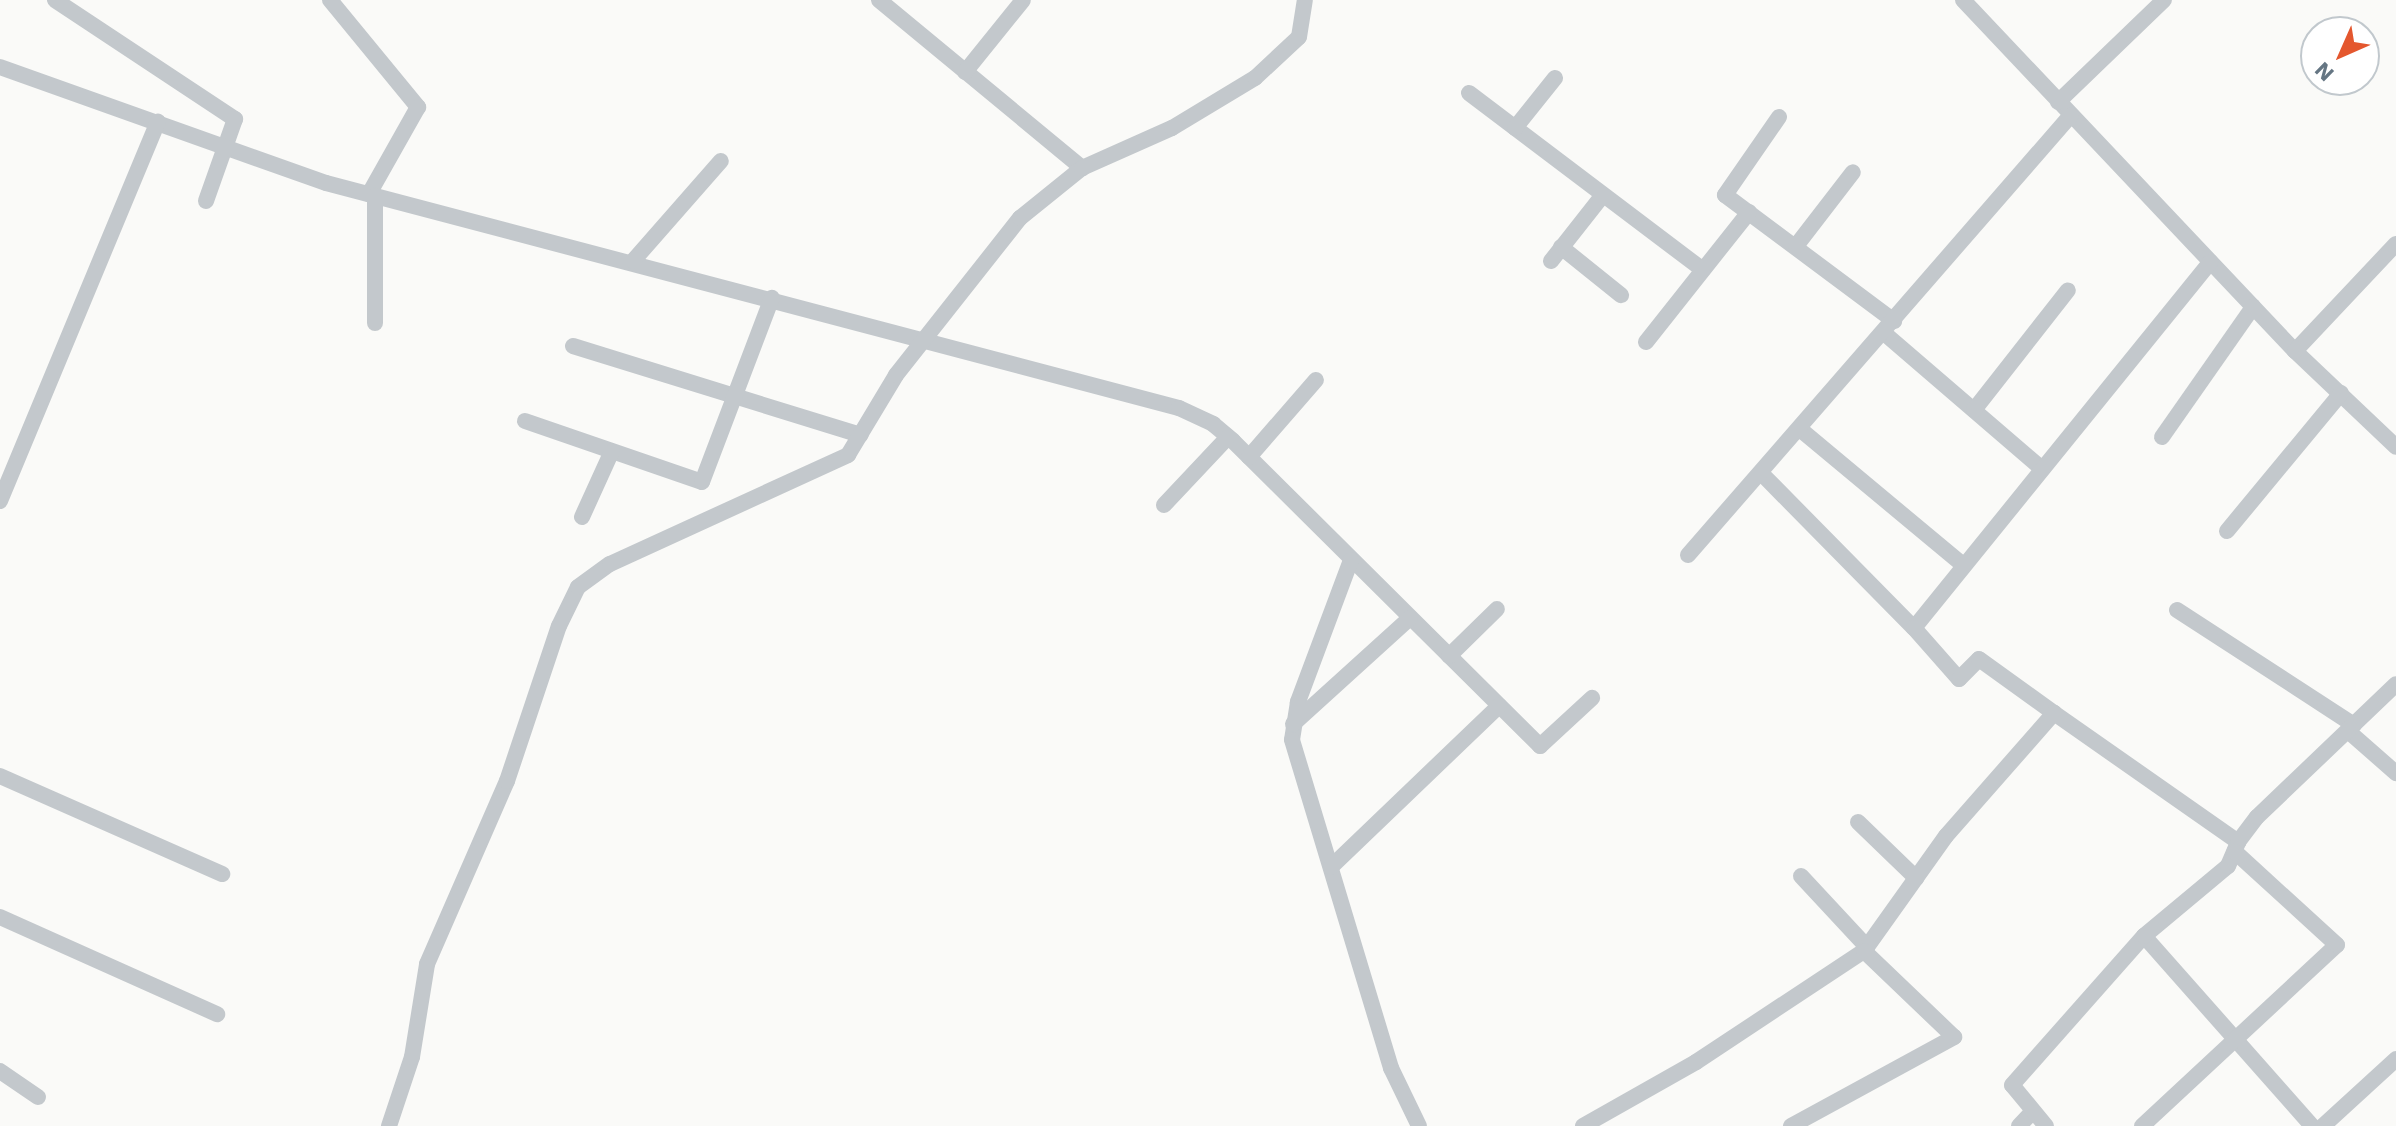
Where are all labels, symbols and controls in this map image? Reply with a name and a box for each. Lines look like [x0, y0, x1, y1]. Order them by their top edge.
north arrow [2300, 16, 2380, 96]
text: N [2309, 57, 2339, 87]

